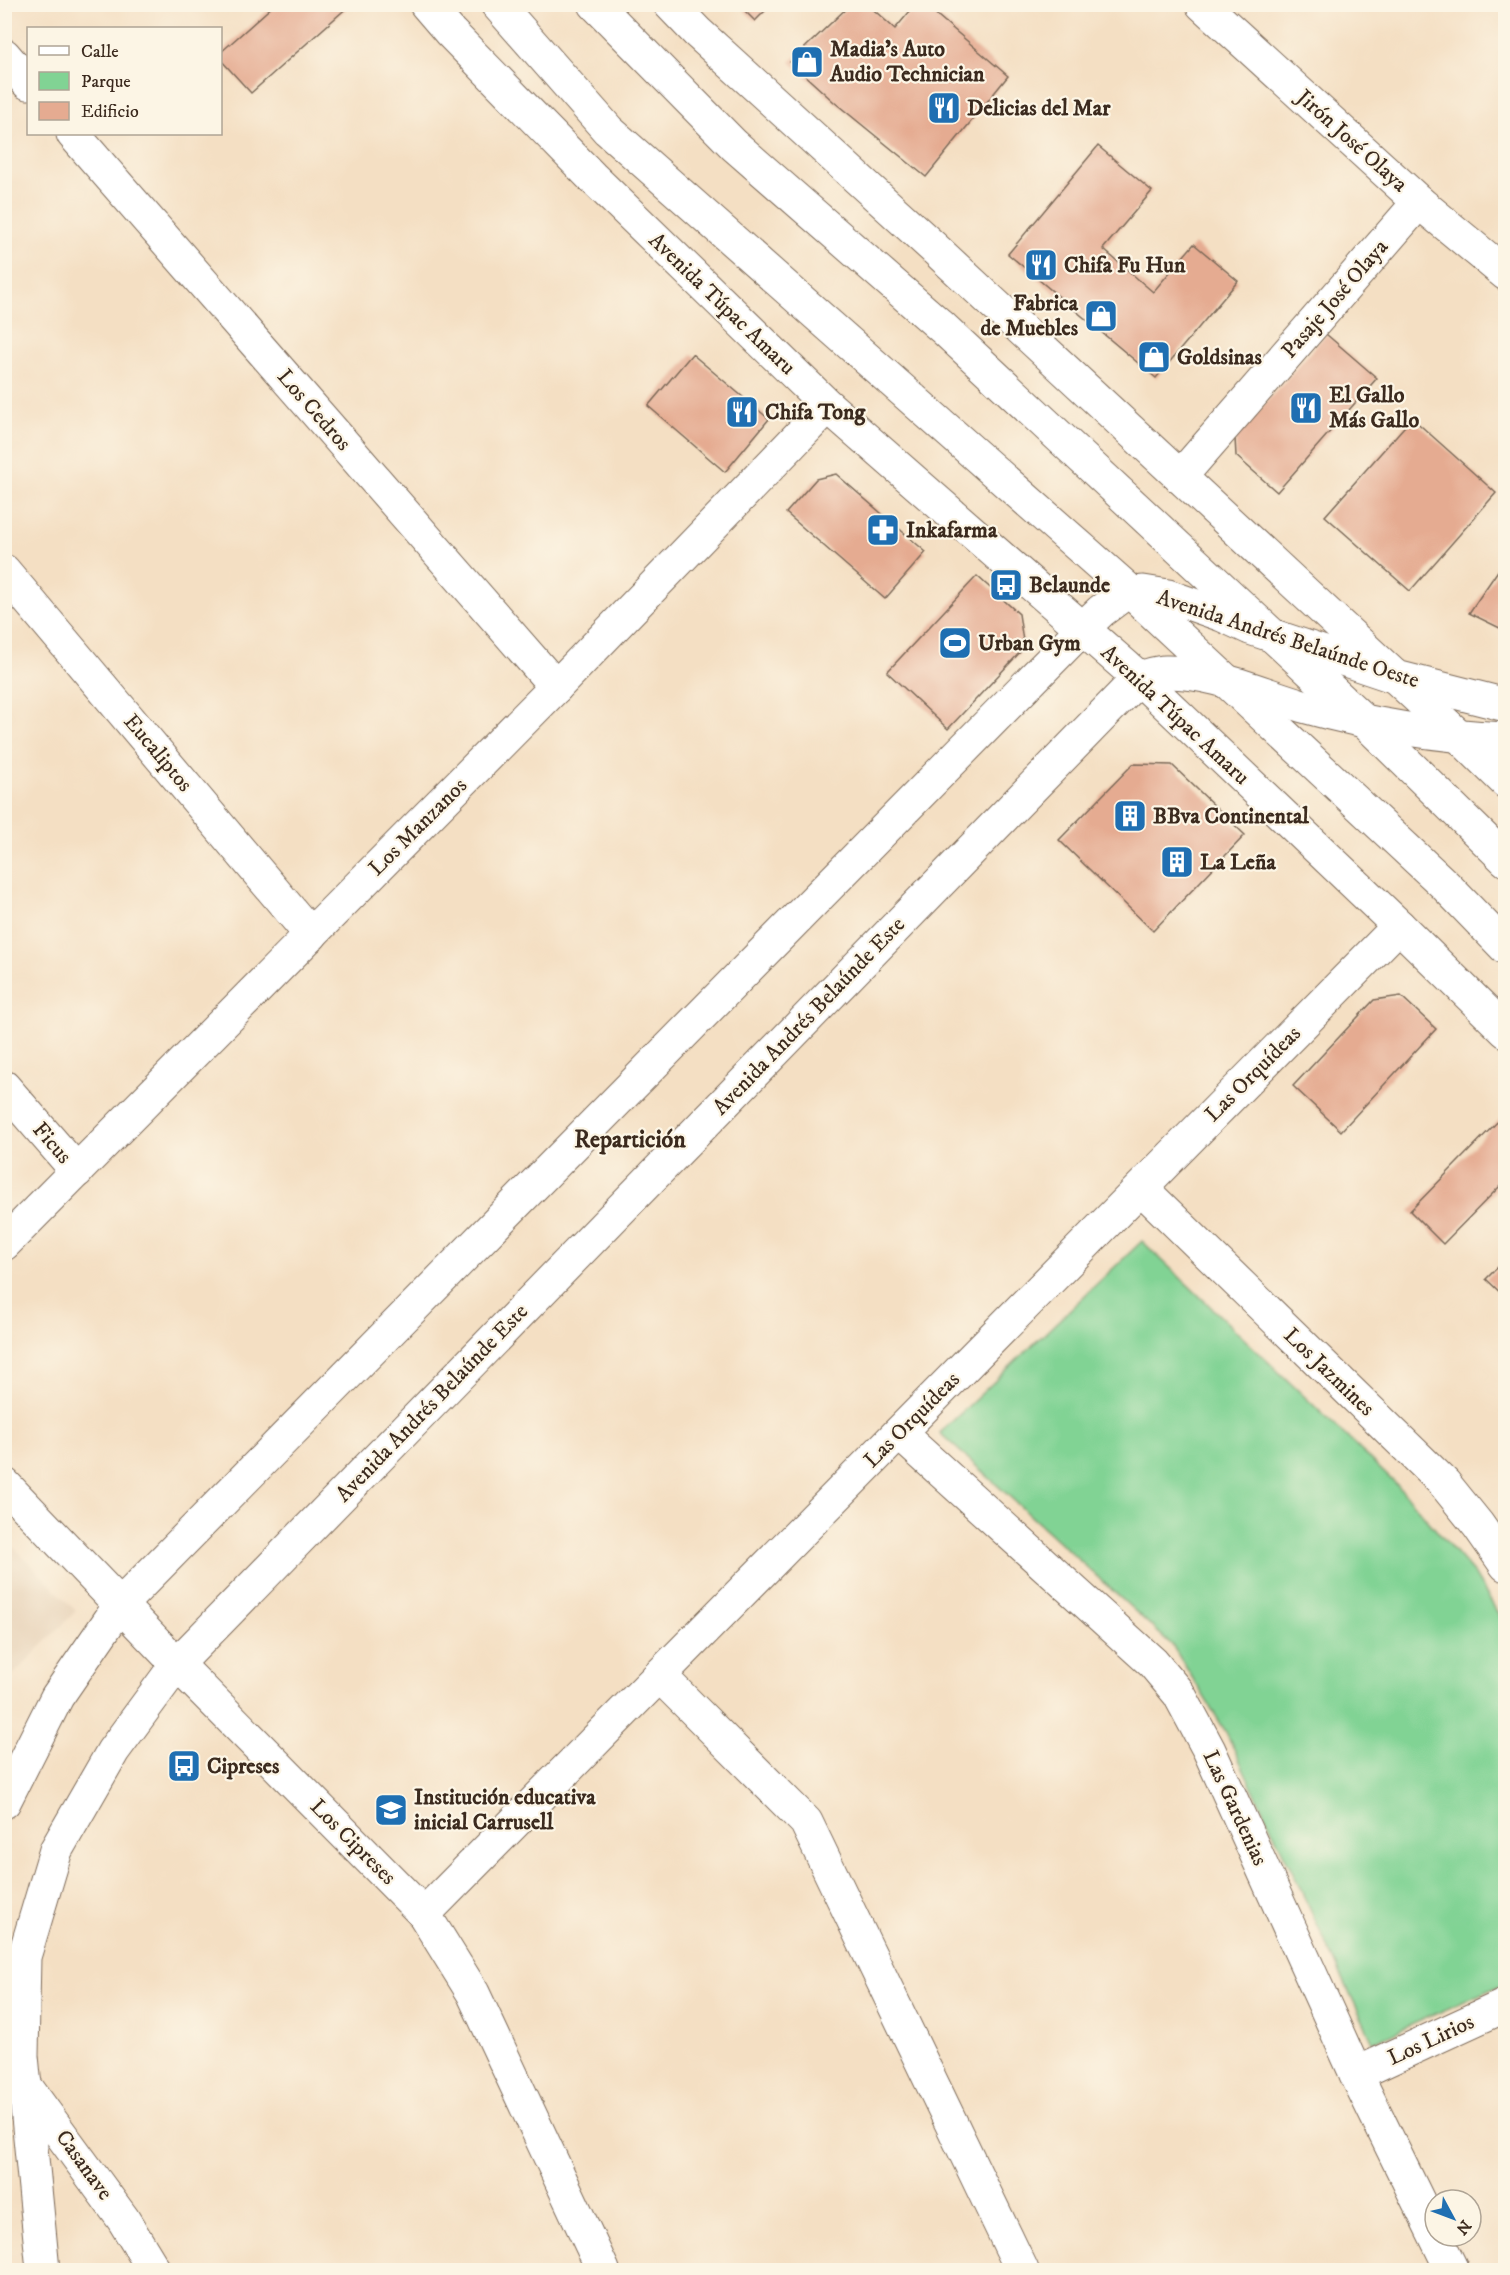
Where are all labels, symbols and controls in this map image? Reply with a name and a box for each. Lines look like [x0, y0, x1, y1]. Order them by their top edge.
legend [27, 27, 222, 135]
place label: Madia's Auto Audio Technician [829, 36, 985, 88]
text: Calle [81, 41, 119, 63]
shop icon: Madia's Auto Audio Technician [789, 44, 825, 80]
text: Parque [81, 71, 131, 93]
street label: Jirón José Olaya [1289, 83, 1414, 198]
restaurant icon: Delicias del Mar [926, 90, 962, 126]
place label: Delicias del Mar [967, 95, 1111, 122]
text: Edificio [81, 101, 139, 123]
street label: Avenida Túpac Amaru [643, 227, 801, 381]
street label: Pasaje José Olaya [1276, 233, 1395, 364]
restaurant icon: Chifa Fu Hun [1023, 247, 1059, 283]
place label: Chifa Fu Hun [1064, 252, 1186, 279]
place label: Fabrica de Muebles [980, 290, 1079, 342]
shop icon: Fabrica de Muebles [1083, 298, 1119, 334]
shop icon: Goldsinas [1136, 339, 1172, 375]
place label: Goldsinas [1177, 344, 1262, 371]
street label: Los Cedros [271, 364, 357, 456]
place label: El Gallo Más Gallo [1329, 382, 1419, 434]
restaurant icon: El Gallo Más Gallo [1288, 390, 1324, 426]
restaurant icon: Chifa Tong [724, 394, 760, 430]
place label: Chifa Tong [765, 399, 866, 426]
pharmacy icon: Inkafarma [865, 512, 901, 548]
place label: Inkafarma [906, 517, 998, 544]
bus stop icon: Belaunde [988, 567, 1024, 603]
place label: Belaunde [1029, 572, 1110, 599]
street label: Avenida Andrés Belaúnde Oeste [1153, 584, 1423, 694]
sports icon: Urban Gym [937, 625, 973, 661]
place label: Urban Gym [978, 630, 1081, 657]
street label: Avenida Túpac Amaru [1095, 639, 1255, 791]
street label: Eucaliptos [118, 709, 198, 797]
street label: Los Manzanos [363, 772, 473, 882]
building icon: BBva Continental [1112, 798, 1148, 834]
place label: BBva Continental [1153, 803, 1309, 830]
building icon: La Leña [1159, 844, 1195, 880]
place label: La Leña [1200, 849, 1276, 876]
street label: Avenida Andrés Belaúnde Este [707, 911, 911, 1121]
street label: Las Orquídeas [1199, 1020, 1307, 1128]
street label: Ficus [27, 1117, 77, 1169]
district label: Repartición [574, 1125, 686, 1155]
street label: Avenida Andrés Belaúnde Este [330, 1298, 534, 1508]
street label: Los Jazmines [1278, 1322, 1380, 1422]
street label: Las Orquídeas [858, 1366, 966, 1474]
street label: Las Gardenias [1197, 1746, 1273, 1870]
bus stop icon: Cipreses [166, 1748, 202, 1784]
place label: Cipreses [207, 1753, 280, 1780]
place label: Institución educativa inicial Carrusell [414, 1784, 596, 1836]
school or university icon: Institución educativa inicial Carrusell [373, 1792, 409, 1828]
street label: Los Cipreses [304, 1793, 402, 1891]
street label: Los Lirios [1384, 2008, 1478, 2072]
street label: Casanave [50, 2125, 118, 2205]
north arrow [1423, 2188, 1483, 2248]
text: N [1452, 2216, 1475, 2239]

